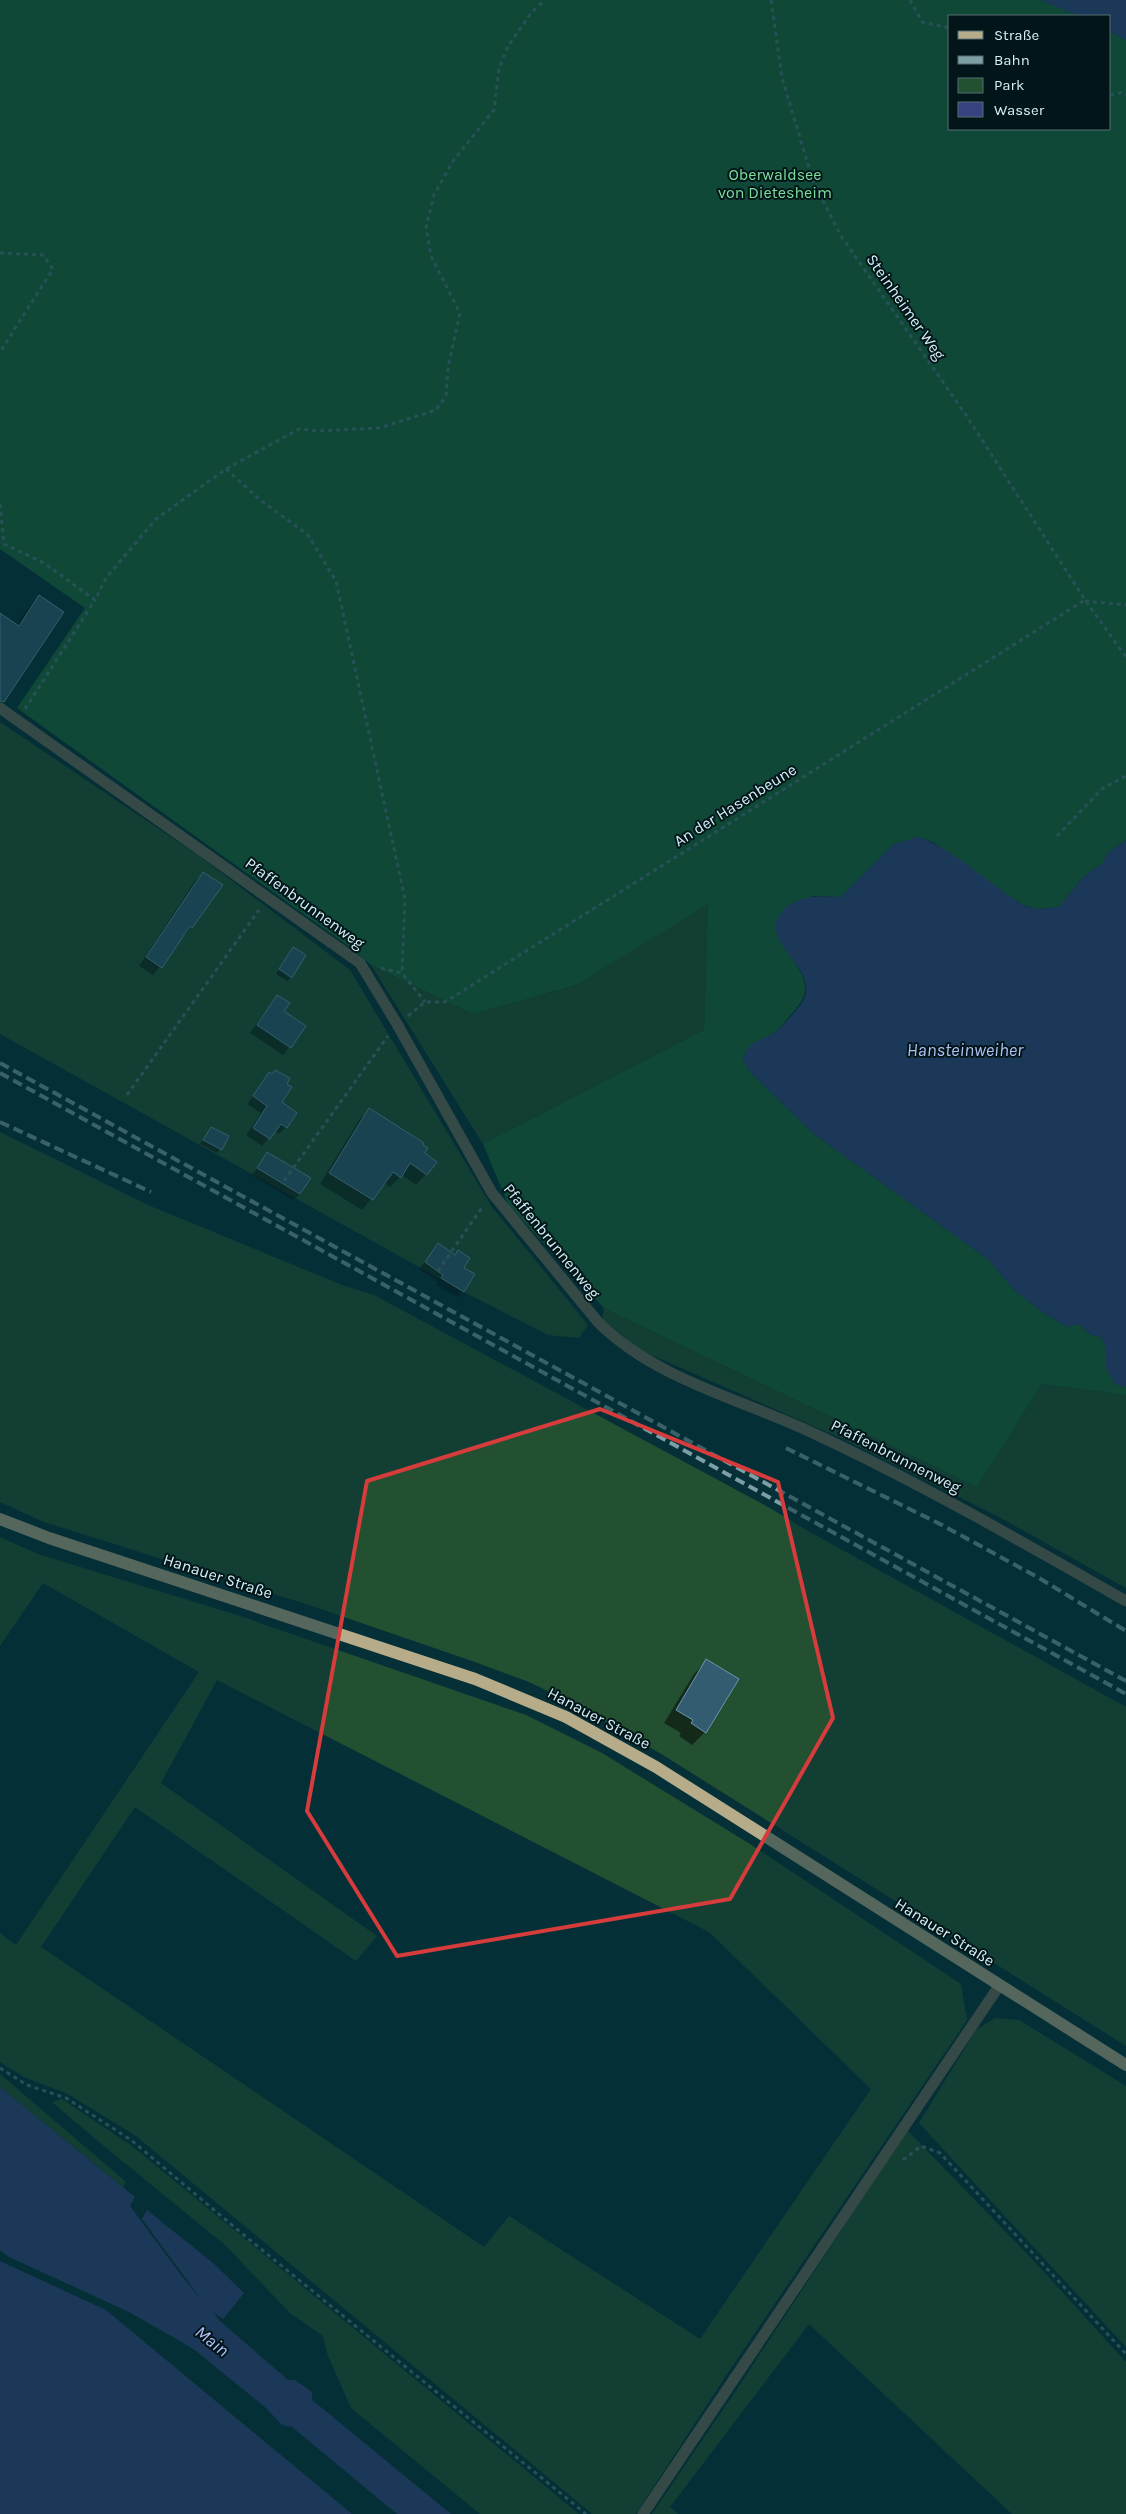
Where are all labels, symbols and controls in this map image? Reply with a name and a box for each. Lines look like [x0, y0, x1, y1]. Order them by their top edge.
legend [948, 15, 1111, 130]
text: Straße [994, 26, 1039, 44]
text: Bahn [994, 51, 1030, 69]
text: Park [994, 76, 1024, 94]
text: Wasser [994, 101, 1045, 119]
park label: Oberwaldsee von Dietesheim [718, 165, 832, 202]
street label: Steinheimer Weg [862, 250, 950, 364]
street label: An der Hasenbeune [670, 760, 800, 850]
street label: Pfaffenbrunnenweg [242, 853, 368, 953]
water label: Hansteinweiher [907, 1039, 1024, 1061]
street label: Pfaffenbrunnenweg [500, 1179, 604, 1303]
street label: Pfaffenbrunnenweg [828, 1415, 964, 1497]
street label: Hanauer Straße [161, 1549, 275, 1603]
street label: Hanauer Straße [544, 1683, 654, 1753]
street label: Hanauer Straße [892, 1894, 998, 1970]
water label: Main [191, 2321, 233, 2361]

